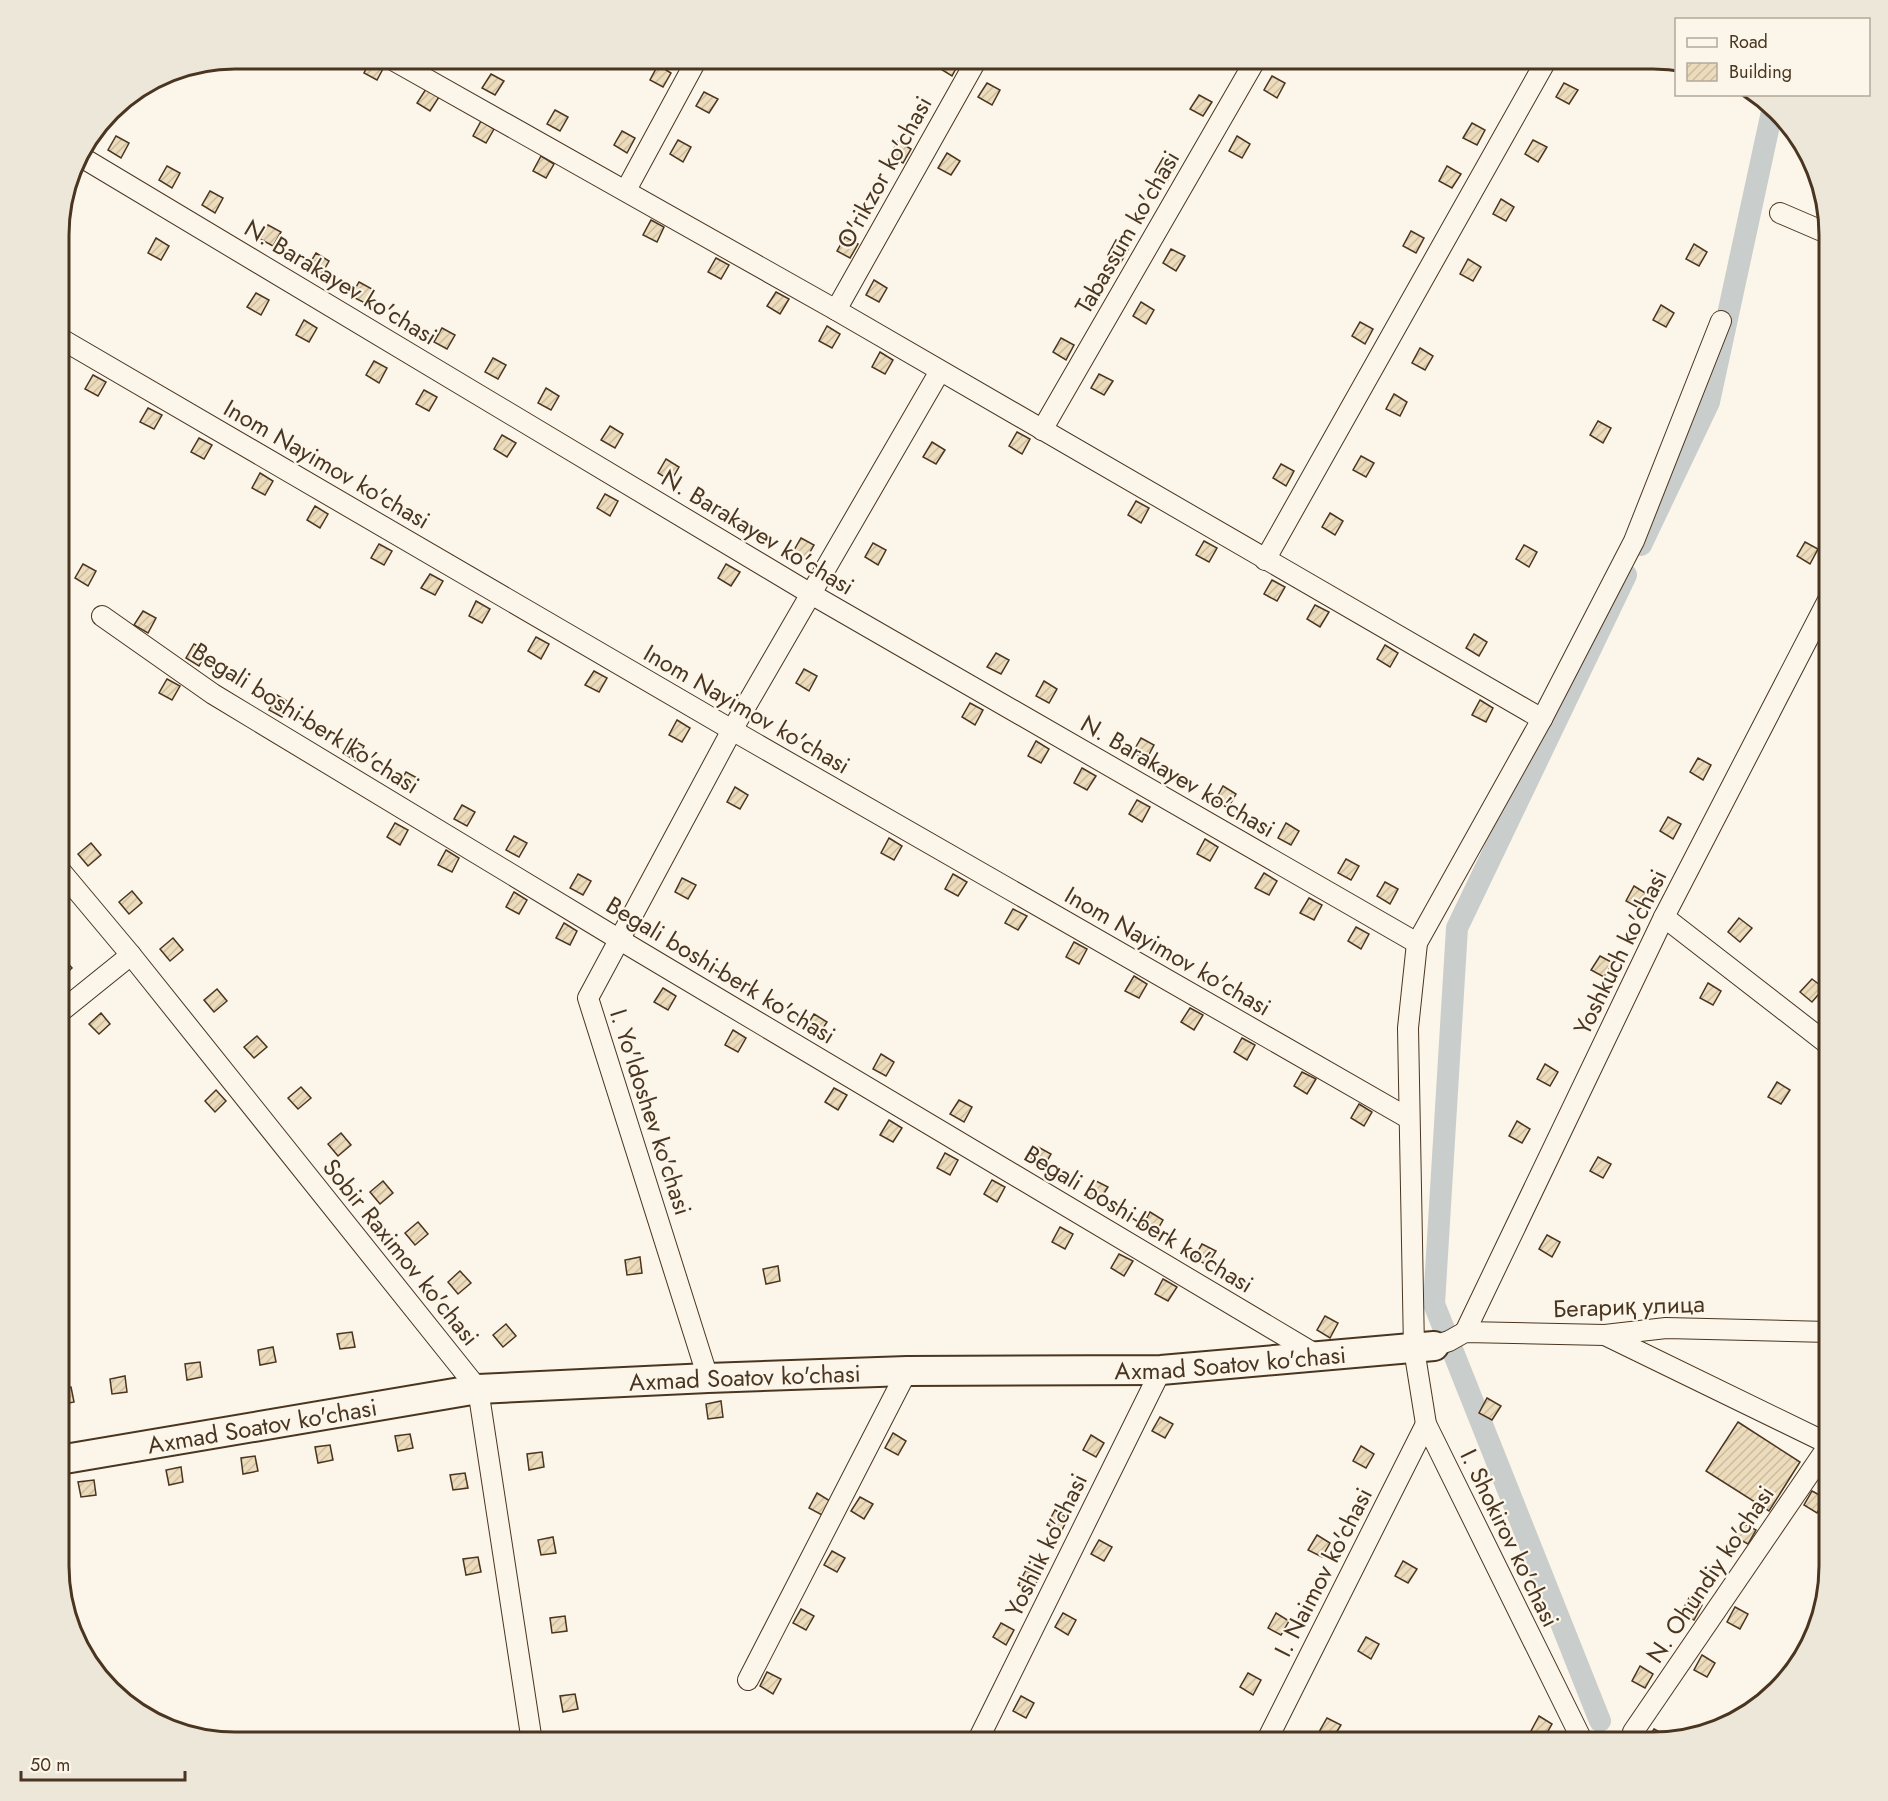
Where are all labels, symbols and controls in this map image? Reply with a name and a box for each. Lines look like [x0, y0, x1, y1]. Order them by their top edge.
legend [1675, 18, 1870, 96]
text: Road [1729, 29, 1768, 55]
text: Building [1729, 59, 1792, 85]
street label: O'rikzor ko'chasi [828, 89, 940, 255]
street label: Tabassum ko'chasi [1066, 144, 1188, 320]
street label: N. Barakayev ko'chasi [238, 210, 444, 354]
street label: Inom Nayimov ko'chasi [217, 391, 437, 537]
street label: N. Barakayev ko'chasi [655, 460, 861, 604]
street label: Begali boshi-berk ko'chasi [186, 634, 426, 802]
street label: Inom Nayimov ko'chasi [637, 636, 857, 782]
street label: N. Barakayev ko'chasi [1074, 706, 1282, 846]
street label: Yoshkuch ko'chasi [1565, 863, 1675, 1041]
street label: Inom Nayimov ko'chasi [1058, 878, 1278, 1024]
street label: Begali boshi-berk ko'chasi [600, 888, 842, 1052]
street label: I. Yo'ldoshev ko'chasi [601, 1005, 701, 1219]
street label: Begali boshi-berk ko'chasi [1018, 1137, 1260, 1301]
street label: Sobir Raximov ko'chasi [314, 1151, 488, 1353]
street label: Бегариқ улица [1553, 1286, 1705, 1326]
street label: Axmad Soatov ko'chasi [1114, 1336, 1348, 1388]
street label: Axmad Soatov ko'chasi [628, 1355, 861, 1399]
street label: Axmad Soatov ko'chasi [145, 1389, 380, 1462]
street label: I. Shokirov ko'chasi [1452, 1443, 1568, 1633]
street label: Yoshlik ko'chasi [996, 1467, 1096, 1623]
street label: N. Ohundiy ko'chasi [1638, 1478, 1782, 1670]
street label: I. Naimov ko'chasi [1265, 1481, 1381, 1663]
scale bar [21, 1744, 184, 1782]
text: 50 m [30, 1752, 70, 1778]

